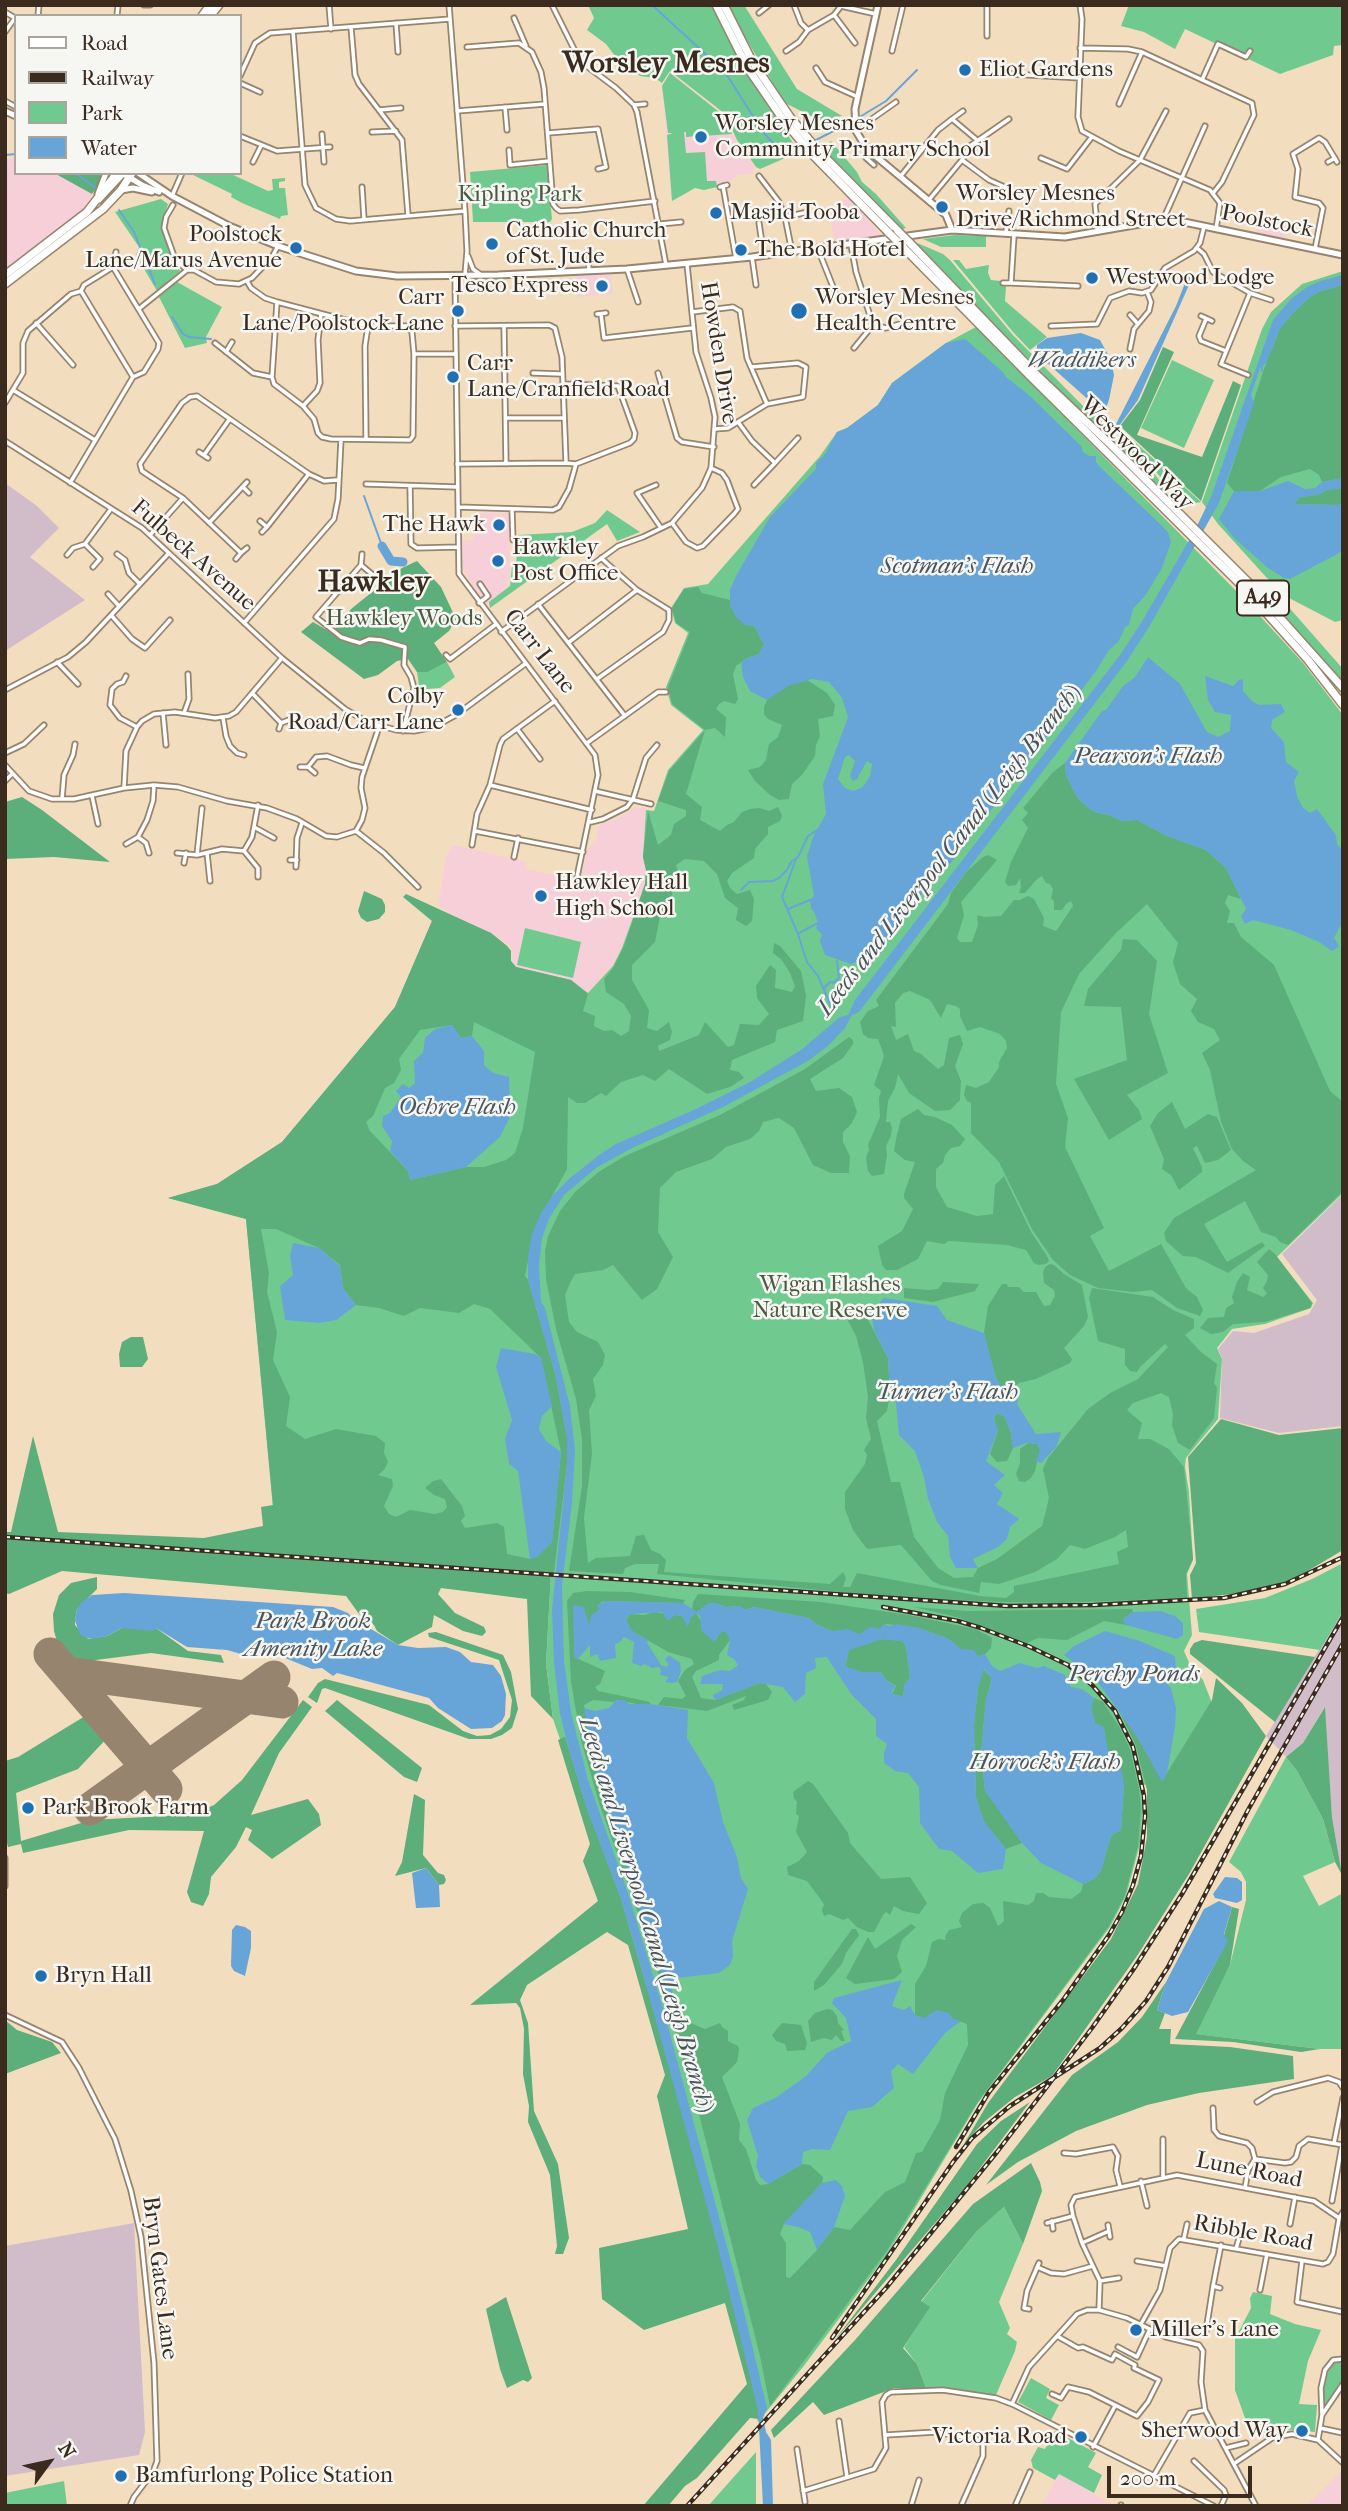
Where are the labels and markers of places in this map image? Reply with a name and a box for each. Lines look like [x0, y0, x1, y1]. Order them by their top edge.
place label: Eliot Gardens [979, 56, 1113, 84]
marker: Eliot Gardens [957, 62, 973, 78]
place label: Worsley Mesnes Community Primary School [715, 110, 990, 164]
marker: Worsley Mesnes Community Primary School [693, 129, 709, 145]
place label: Worsley Mesnes Drive/Richmond Street [956, 180, 1186, 234]
place label: Masjid Tooba [730, 199, 859, 227]
marker: Worsley Mesnes Drive/Richmond Street [934, 199, 950, 215]
marker: Masjid Tooba [708, 205, 724, 221]
place label: Catholic Church of St. Jude [506, 217, 666, 271]
place label: Poolstock Lane/Marus Avenue [85, 221, 282, 275]
marker: Catholic Church of St. Jude [484, 236, 500, 252]
place label: The Bold Hotel [755, 236, 905, 264]
marker: Poolstock Lane/Marus Avenue [288, 240, 304, 256]
marker: The Bold Hotel [733, 242, 749, 258]
place label: Westwood Lodge [1106, 264, 1274, 292]
marker: Westwood Lodge [1084, 270, 1100, 286]
place label: Tesco Express [451, 272, 588, 300]
marker: Tesco Express [594, 278, 610, 294]
place label: Carr Lane/Poolstock Lane [242, 284, 444, 338]
place label: Worsley Mesnes Health Centre [815, 284, 974, 338]
marker: Worsley Mesnes Health Centre [789, 301, 809, 321]
marker: Carr Lane/Poolstock Lane [450, 303, 466, 319]
place label: Carr Lane/Cranfield Road [467, 350, 670, 404]
marker: Carr Lane/Cranfield Road [445, 369, 461, 385]
place label: The Hawk [383, 511, 485, 539]
marker: The Hawk [491, 517, 507, 533]
place label: Hawkley Post Office [512, 534, 618, 588]
marker: Hawkley Post Office [490, 553, 506, 569]
place label: Colby Road/Carr Lane [287, 683, 444, 737]
marker: Colby Road/Carr Lane [450, 702, 466, 718]
place label: Hawkley Hall High School [555, 869, 688, 923]
marker: Hawkley Hall High School [533, 888, 549, 904]
place label: Park Brook Farm [42, 1794, 209, 1822]
marker: Park Brook Farm [20, 1800, 36, 1816]
place label: Bryn Hall [55, 1962, 152, 1990]
marker: Bryn Hall [33, 1968, 49, 1984]
place label: Miller's Lane [1150, 2316, 1279, 2344]
marker: Miller's Lane [1128, 2322, 1144, 2338]
place label: Sherwood Way [1141, 2417, 1288, 2445]
place label: Victoria Road [932, 2423, 1067, 2451]
marker: Sherwood Way [1294, 2423, 1310, 2439]
marker: Victoria Road [1073, 2429, 1089, 2445]
place label: Bamfurlong Police Station [135, 2462, 393, 2490]
marker: Bamfurlong Police Station [113, 2468, 129, 2484]

